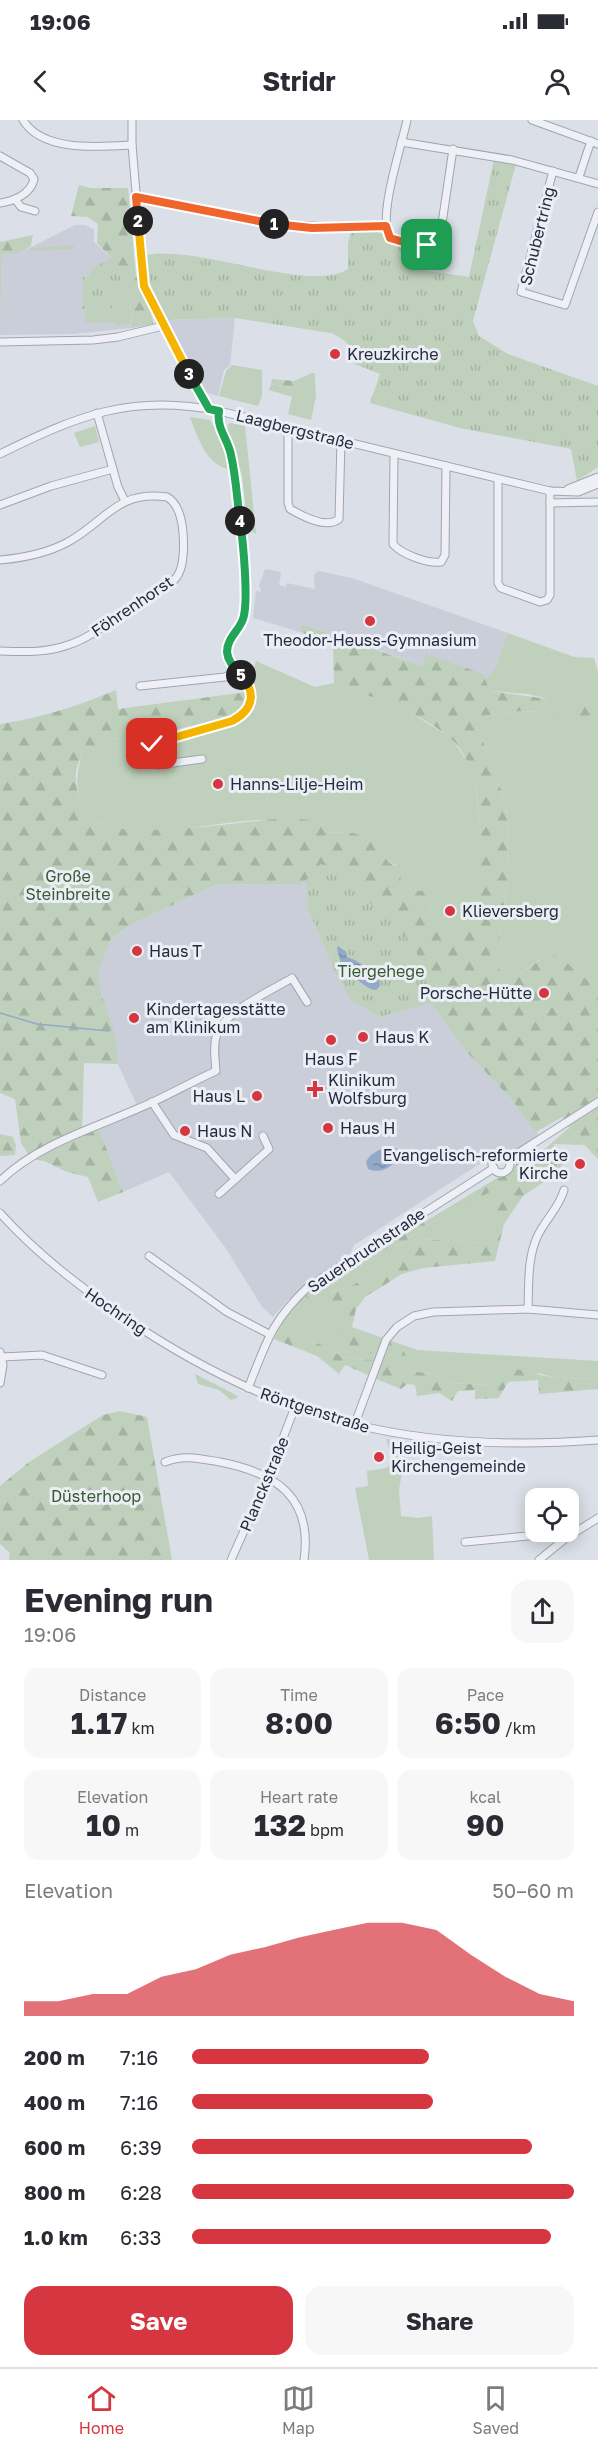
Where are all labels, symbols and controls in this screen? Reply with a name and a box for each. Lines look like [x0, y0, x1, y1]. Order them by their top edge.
text: 19:06 [30, 8, 91, 35]
icon: back [24, 65, 57, 98]
text: Stridr [262, 65, 336, 97]
icon: person [541, 65, 574, 98]
street label: Schubertring [515, 185, 559, 287]
pin: 2 [123, 206, 153, 236]
pin: 1 [259, 209, 289, 239]
text: 2 [133, 211, 143, 231]
text: 1 [270, 214, 278, 234]
pin [401, 219, 452, 270]
icon: arrive [410, 228, 443, 261]
place label: Kreuzkirche [347, 344, 439, 364]
marker: Kreuzkirche [328, 347, 342, 361]
pin: 3 [174, 359, 204, 389]
text: 3 [184, 364, 194, 384]
street label: Laagbergstraße [234, 405, 356, 453]
pin: 4 [225, 506, 255, 536]
text: 4 [235, 511, 245, 531]
street label: Föhrenhorst [87, 571, 177, 641]
marker: Theodor-Heuss-Gymnasium [363, 614, 377, 628]
place label: Theodor-Heuss-Gymnasium [263, 630, 477, 650]
pin: 5 [226, 660, 256, 690]
text: 5 [236, 665, 246, 685]
pin [126, 718, 177, 769]
icon: check [135, 727, 168, 760]
place label: Hanns-Lilje-Heim [230, 774, 364, 794]
marker: Hanns-Lilje-Heim [211, 777, 225, 791]
park label: Große Steinbreite [26, 866, 110, 904]
place label: Klieversberg [462, 901, 559, 921]
marker: Klieversberg [443, 904, 457, 918]
place label: Haus T [149, 941, 202, 961]
marker: Haus T [130, 944, 144, 958]
park label: Tiergehege [338, 961, 424, 981]
place label: Porsche-Hütte [420, 983, 532, 1003]
marker: Porsche-Hütte [537, 986, 551, 1000]
place label: Kindertagesstätte am Klinikum [146, 999, 286, 1037]
marker: Kindertagesstätte am Klinikum [127, 1011, 141, 1025]
place label: Haus K [375, 1027, 429, 1047]
marker: Haus K [356, 1030, 370, 1044]
marker: Haus F [324, 1033, 338, 1047]
place label: Haus F [305, 1049, 357, 1069]
place label: Klinikum Wolfsburg [328, 1070, 407, 1108]
marker: Klinikum Wolfsburg [306, 1080, 324, 1098]
place label: Haus L [193, 1086, 245, 1106]
marker: Haus L [250, 1089, 264, 1103]
place label: Haus H [340, 1118, 396, 1138]
place label: Haus N [197, 1121, 253, 1141]
marker: Haus H [321, 1121, 335, 1135]
marker: Haus N [178, 1124, 192, 1138]
place label: Evangelisch-reformierte Kirche [383, 1145, 568, 1183]
marker: Evangelisch-reformierte Kirche [573, 1157, 587, 1171]
street label: Sauerbruchstraße [303, 1203, 429, 1297]
street label: Hochring [81, 1283, 151, 1339]
street label: Röntgenstraße [258, 1383, 372, 1437]
street label: Planckstraße [235, 1434, 293, 1534]
place label: Heilig-Geist Kirchengemeinde [391, 1438, 526, 1476]
marker: Heilig-Geist Kirchengemeinde [372, 1450, 386, 1464]
park label: Düsterhoop [51, 1486, 141, 1506]
map controls [525, 1488, 579, 1542]
button: locate [525, 1488, 579, 1542]
text: Evening run [24, 1580, 213, 1619]
button: share [511, 1580, 574, 1643]
text: 19:06 [24, 1622, 76, 1646]
text: Distance [79, 1685, 146, 1705]
text: Time [280, 1685, 318, 1705]
text: Pace [467, 1685, 504, 1705]
text: 1.17 [71, 1705, 127, 1741]
text: 8:00 [265, 1705, 333, 1741]
text: 6:50 [435, 1705, 501, 1741]
text: km [127, 1718, 155, 1738]
text: /km [501, 1718, 536, 1738]
text: Elevation [77, 1787, 148, 1807]
text: Heart rate [260, 1787, 338, 1807]
text: kcal [470, 1787, 501, 1807]
text: 10 [86, 1807, 121, 1843]
text: 132 [254, 1807, 306, 1843]
text: 90 [466, 1807, 505, 1843]
text: m [121, 1820, 139, 1840]
text: bpm [306, 1820, 344, 1840]
text: Elevation [24, 1878, 113, 1902]
text: 50–60 m [492, 1878, 574, 1902]
text: 200 m [24, 2045, 85, 2069]
text: 7:16 [120, 2045, 158, 2069]
text: 400 m [24, 2090, 85, 2114]
text: 7:16 [120, 2090, 158, 2114]
text: 600 m [24, 2135, 85, 2159]
text: 6:39 [120, 2135, 162, 2159]
text: 800 m [24, 2180, 85, 2204]
text: 6:28 [120, 2180, 162, 2204]
text: 1.0 km [24, 2225, 88, 2249]
text: 6:33 [120, 2225, 162, 2249]
button: Save [24, 2286, 293, 2355]
button: Share [305, 2286, 574, 2355]
tab: Home [79, 2382, 124, 2438]
tab: Map [282, 2382, 315, 2438]
tab: Saved [472, 2382, 519, 2438]

